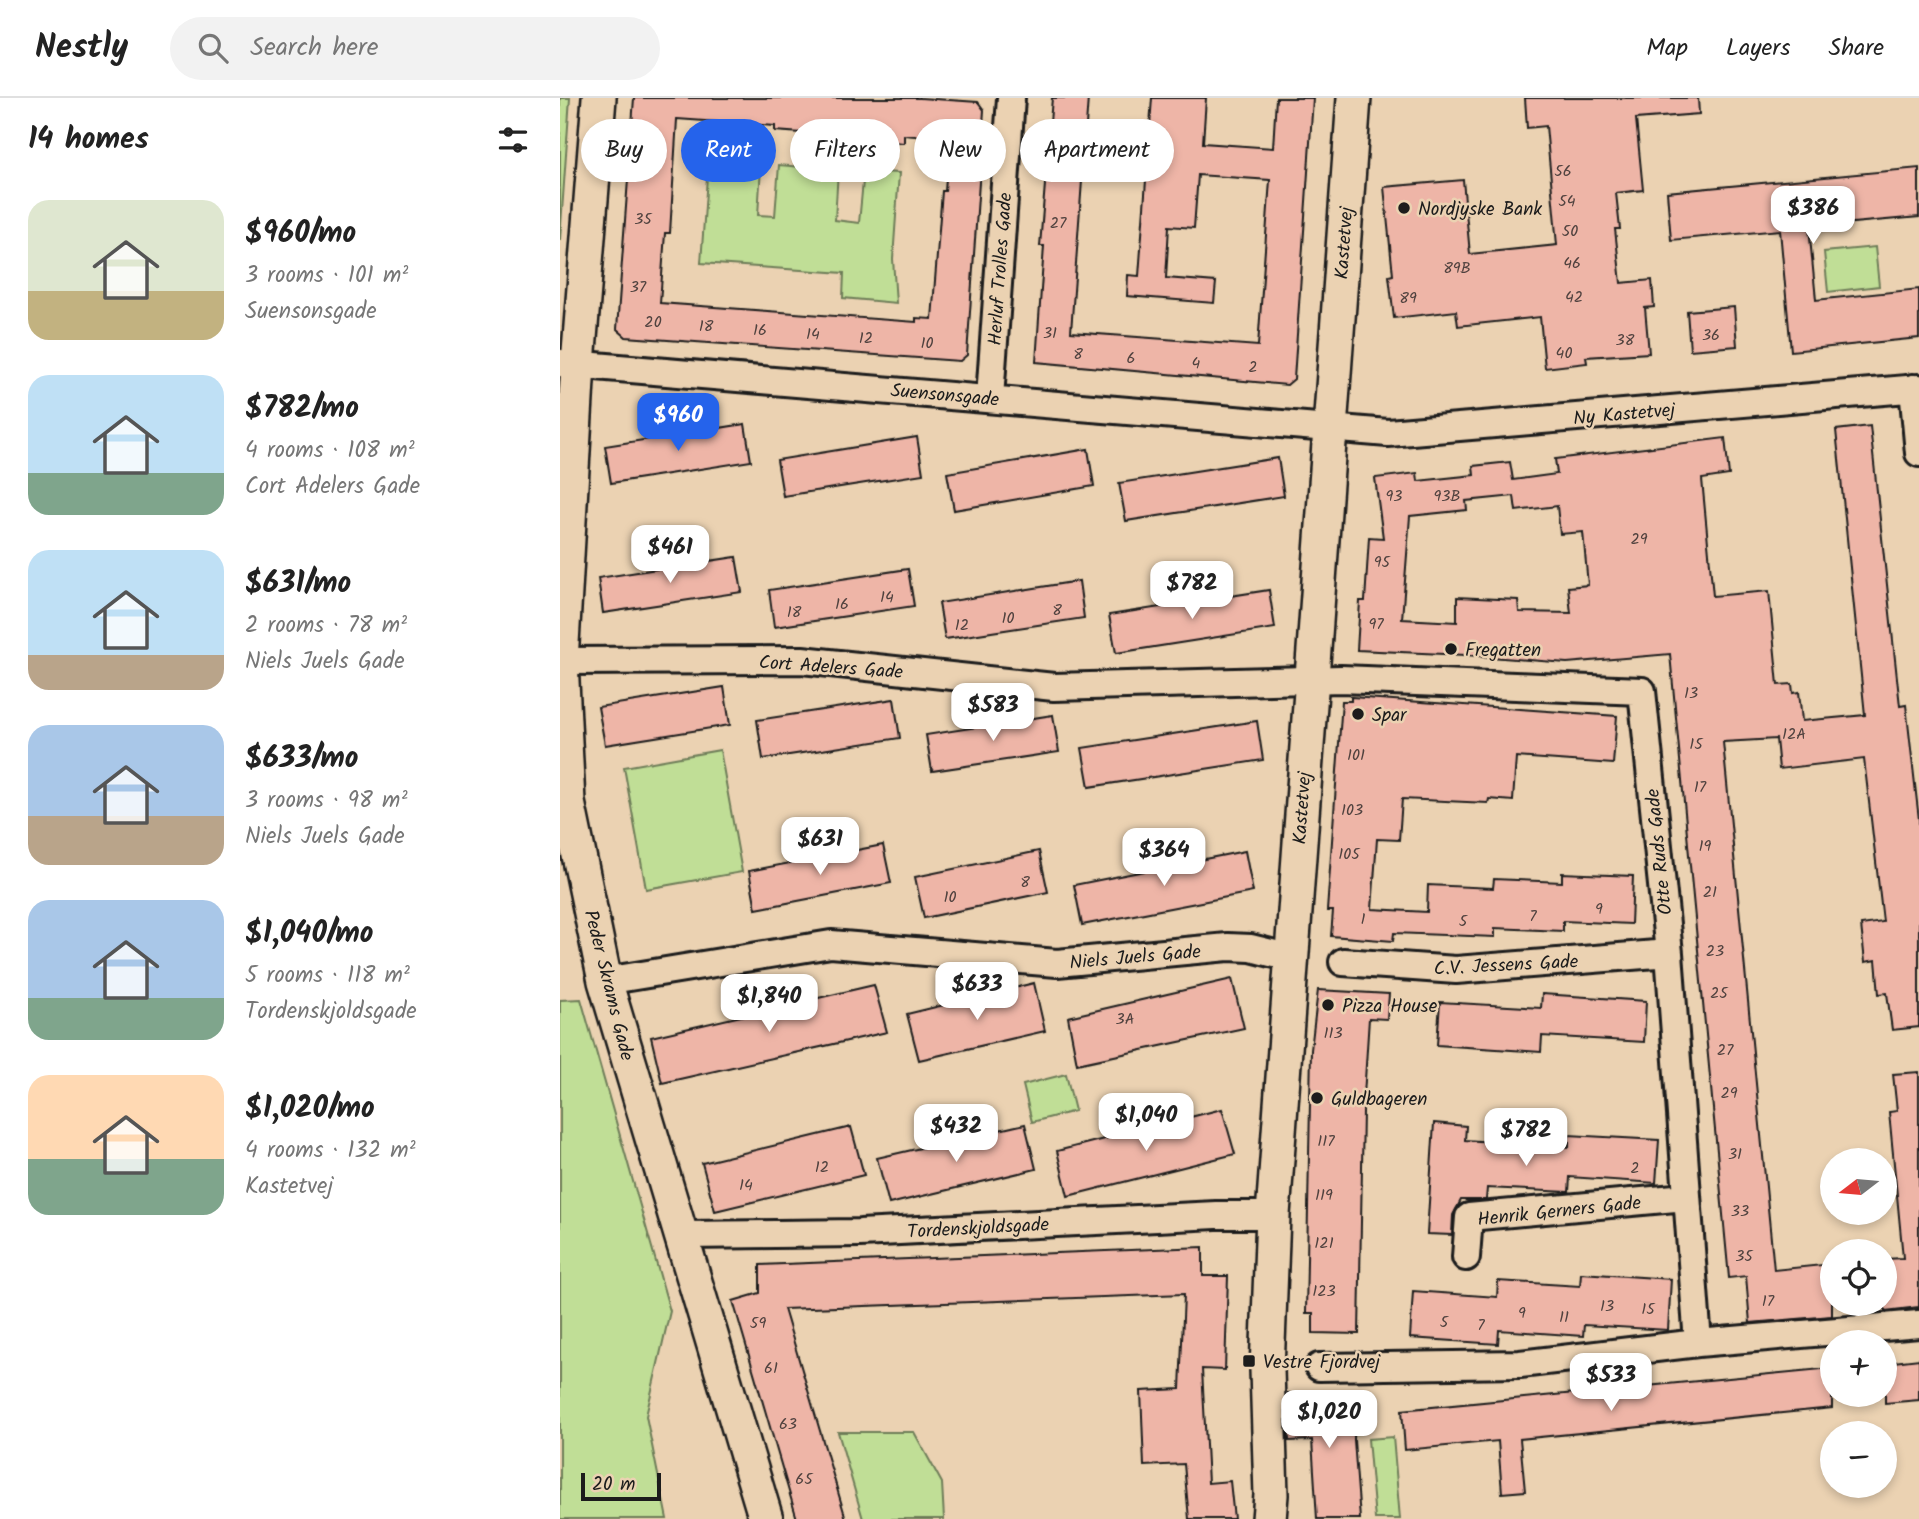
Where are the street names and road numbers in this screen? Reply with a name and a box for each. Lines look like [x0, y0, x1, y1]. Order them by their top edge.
street label: Herluf Trolles Gade [981, 191, 1021, 347]
street label: Kastetvej [1327, 205, 1363, 281]
street label: Suensonsgade [889, 376, 1001, 416]
street label: Ny Kastetvej [1572, 395, 1678, 434]
street label: Cort Adelers Gade [758, 648, 904, 688]
street label: Kastetvej [1285, 770, 1321, 846]
street label: Otte Ruds Gade [1638, 787, 1682, 916]
street label: Peder Skrams Gade [575, 907, 641, 1064]
street label: Niels Juels Gade [1068, 937, 1203, 979]
street label: C.V. Jessens Gade [1433, 947, 1580, 985]
street label: Henrik Gerners Gade [1476, 1188, 1643, 1236]
street label: Tordenskjoldsgade [906, 1210, 1050, 1248]

